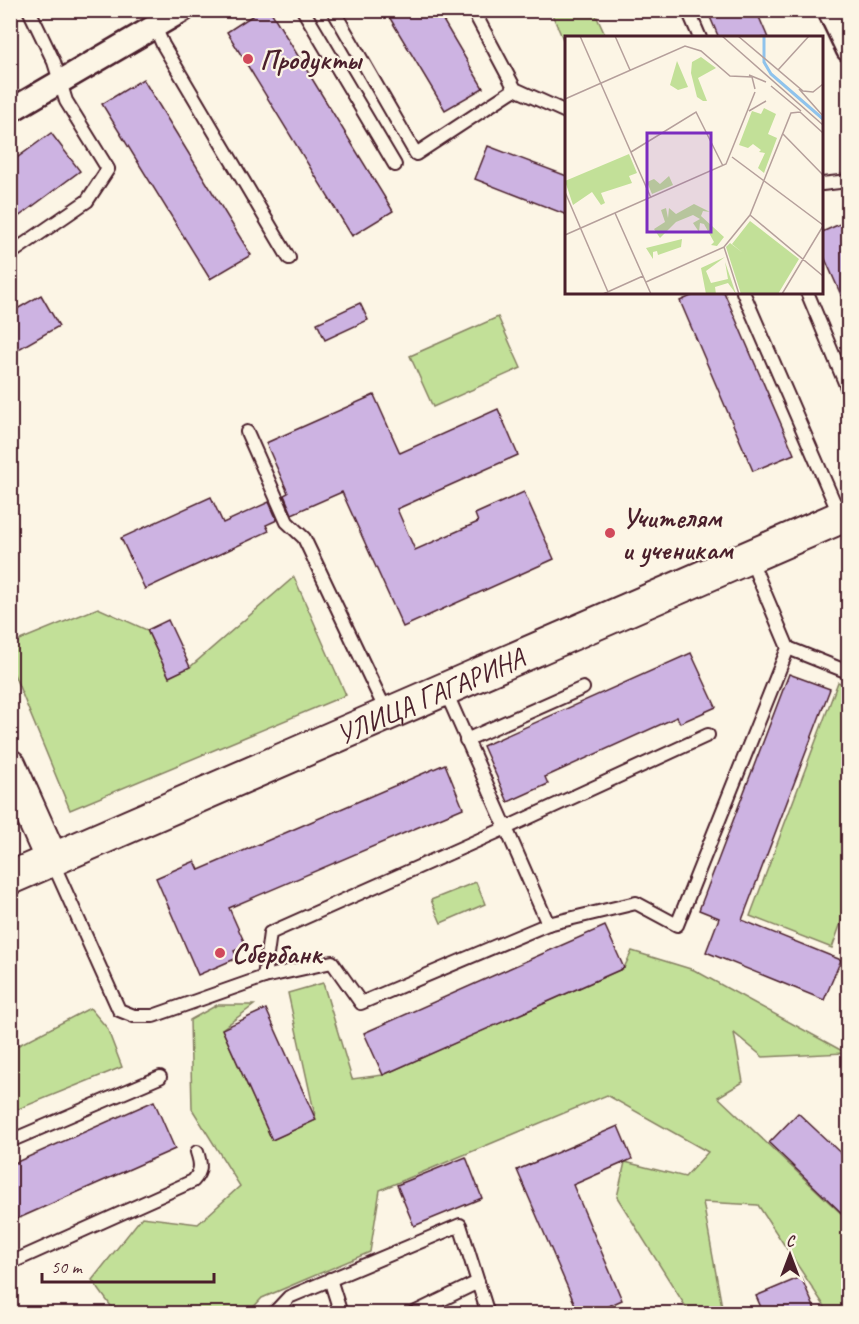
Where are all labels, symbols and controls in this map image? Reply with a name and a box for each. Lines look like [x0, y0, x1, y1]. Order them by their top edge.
inset map [565, 36, 823, 294]
place label: Продукты [260, 42, 363, 78]
marker: Продукты [241, 52, 255, 66]
place label: Учителям и ученикам [622, 500, 734, 568]
marker: Учителям и ученикам [603, 526, 617, 540]
street label: УЛИЦА ГАГАРИНА [331, 639, 531, 752]
place label: Сбербанк [232, 936, 323, 971]
marker: Сбербанк [213, 946, 227, 960]
north arrow [760, 1225, 820, 1285]
text: С [786, 1231, 796, 1251]
scale bar [42, 1246, 214, 1284]
text: 50 m [51, 1256, 84, 1278]

